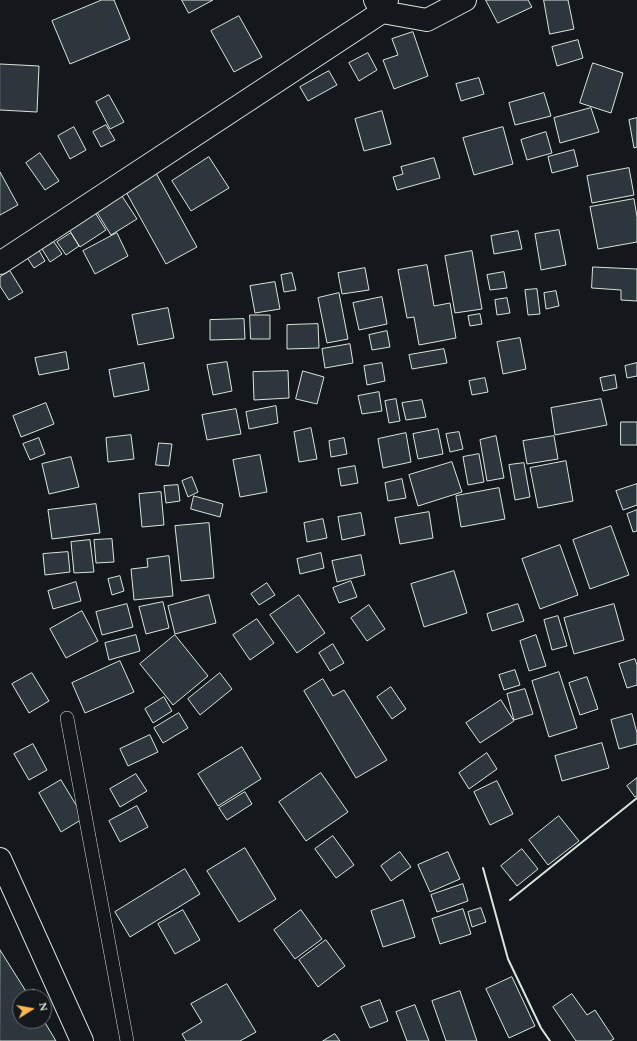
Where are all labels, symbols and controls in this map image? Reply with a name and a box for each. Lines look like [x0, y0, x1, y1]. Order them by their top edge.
north arrow [12, 989, 52, 1029]
text: N [34, 1001, 52, 1013]

